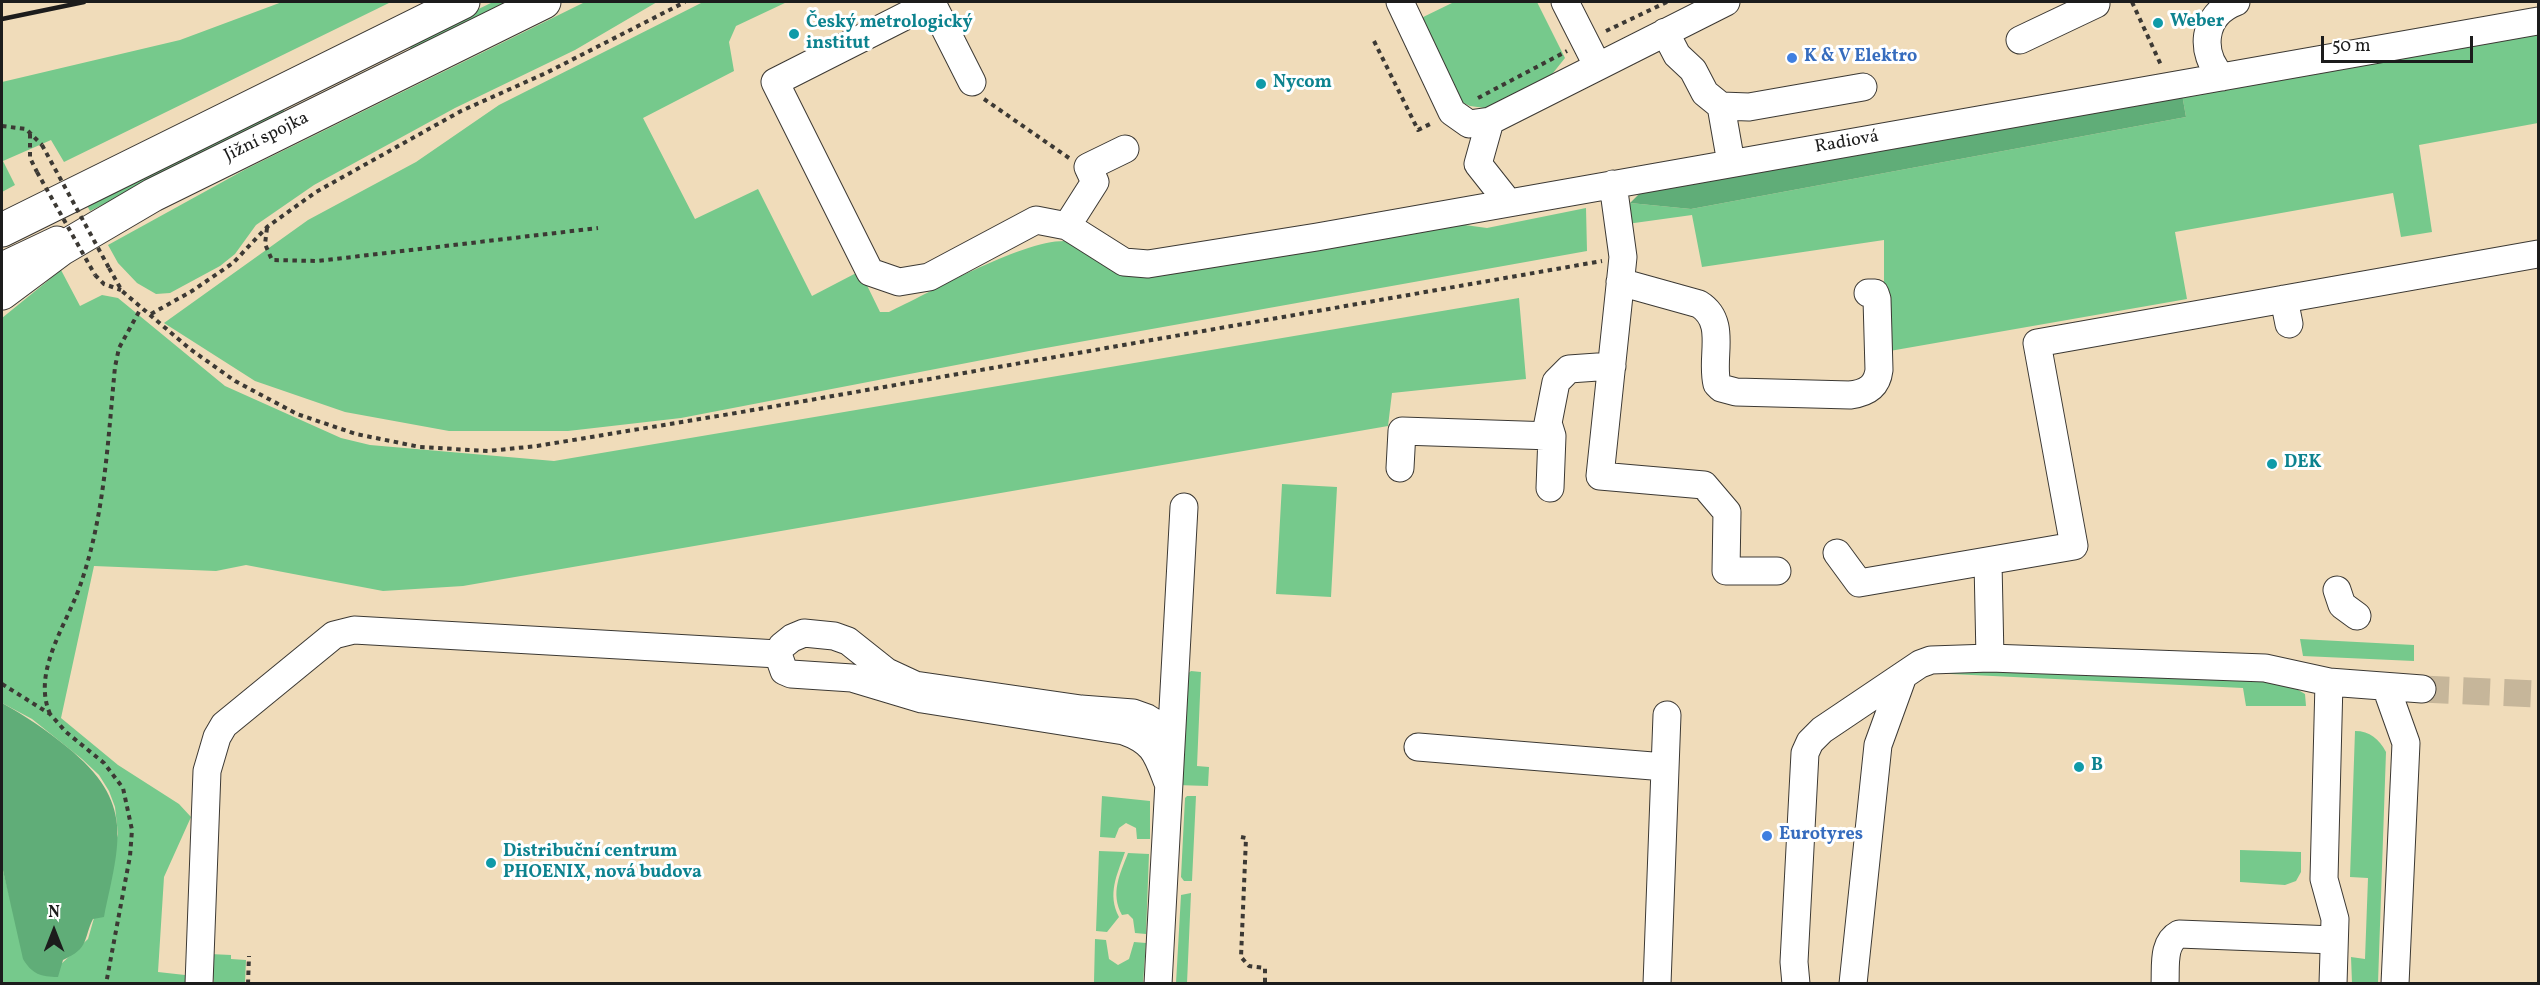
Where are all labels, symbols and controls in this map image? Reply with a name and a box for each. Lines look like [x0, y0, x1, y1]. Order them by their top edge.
place label: Weber [2170, 12, 2224, 34]
place label: Český metrologický institut [806, 13, 973, 56]
marker: Weber [2151, 16, 2165, 30]
scale bar [2324, 24, 2476, 62]
marker: Český metrologický institut [787, 27, 801, 41]
text: 50 m [2332, 34, 2371, 59]
place label: K & V Elektro [1804, 47, 1917, 69]
marker: K & V Elektro [1785, 51, 1799, 65]
place label: Nycom [1273, 73, 1332, 95]
marker: Nycom [1254, 77, 1268, 91]
street label: Jižní spojka [221, 108, 313, 168]
street label: Radiová [1813, 127, 1881, 159]
place label: DEK [2284, 453, 2322, 475]
marker: DEK [2265, 457, 2279, 471]
place label: B [2091, 756, 2103, 778]
marker: B [2072, 760, 2086, 774]
place label: Eurotyres [1779, 825, 1863, 847]
marker: Eurotyres [1760, 829, 1774, 843]
place label: Distribuční centrum PHOENIX, nová budova [503, 842, 702, 884]
marker: Distribuční centrum PHOENIX, nová budova [484, 856, 498, 870]
north arrow [24, 901, 84, 961]
text: N [48, 902, 60, 924]

